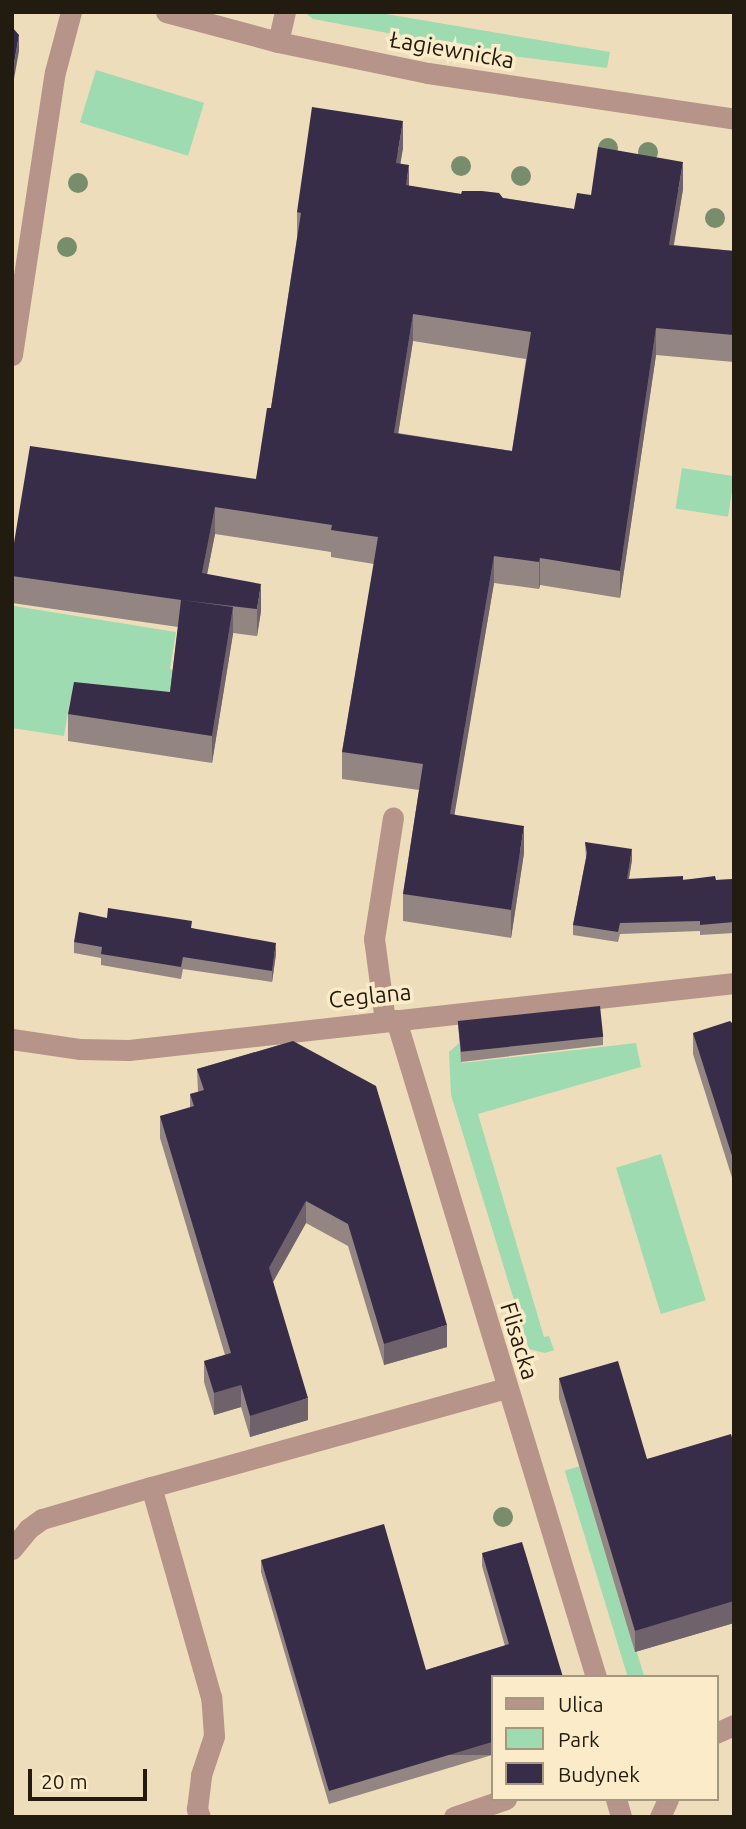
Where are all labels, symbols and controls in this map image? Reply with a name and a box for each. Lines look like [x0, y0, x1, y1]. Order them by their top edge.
street label: Łagiewnicka [388, 25, 516, 75]
street label: Ceglana [327, 978, 413, 1014]
street label: Flisacka [494, 1299, 544, 1383]
legend [490, 1675, 718, 1801]
text: Ulica [558, 1692, 603, 1716]
text: Park [558, 1727, 600, 1751]
scale bar [32, 1756, 150, 1800]
text: Budynek [558, 1762, 640, 1786]
text: 20 m [41, 1769, 88, 1793]

